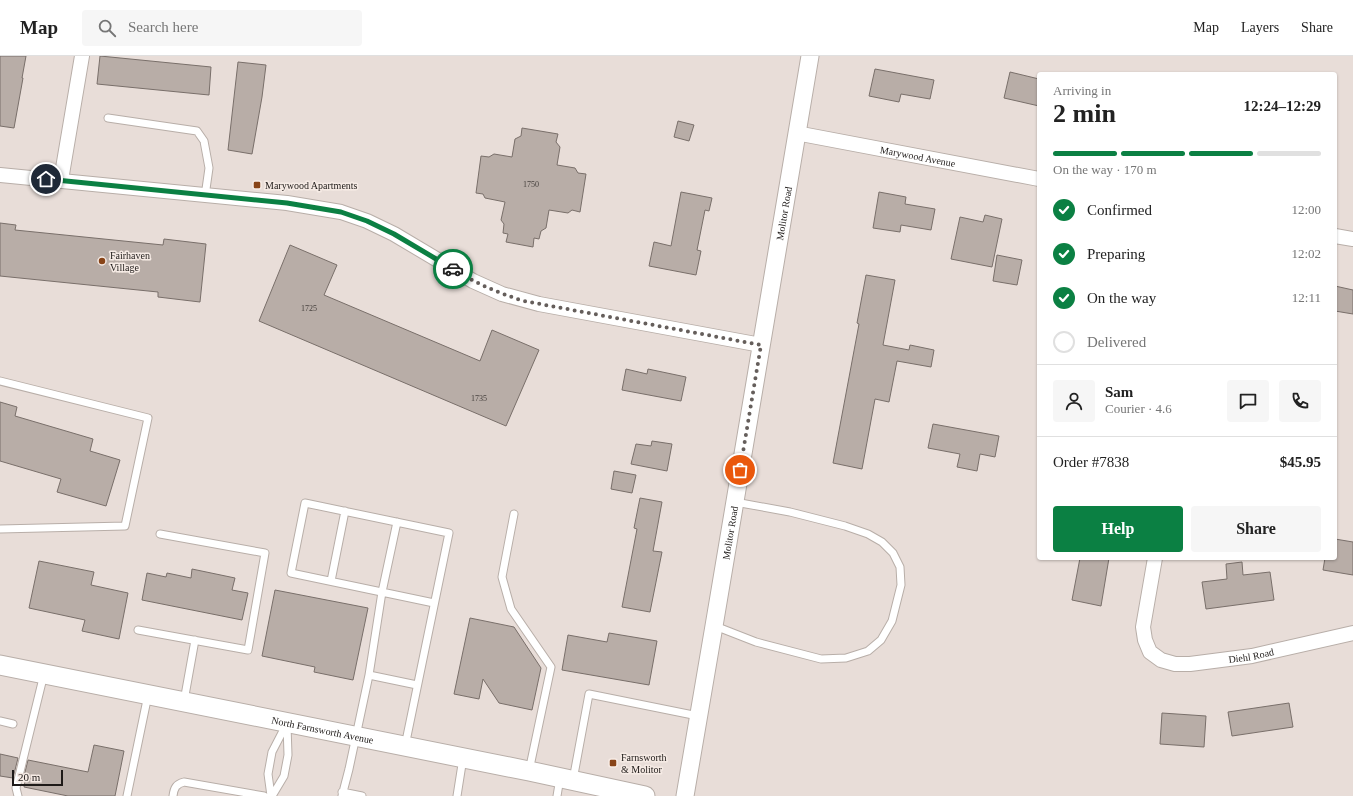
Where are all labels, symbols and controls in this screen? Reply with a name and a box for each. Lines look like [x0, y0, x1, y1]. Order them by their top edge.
search box [82, 10, 362, 46]
text: Map [20, 17, 58, 38]
icon: search [96, 17, 118, 39]
text: Search here [128, 19, 198, 35]
text: Map [1193, 20, 1219, 35]
text: Layers [1241, 20, 1279, 35]
text: Share [1301, 20, 1333, 35]
text: Arriving in [1053, 83, 1111, 98]
text: 12:24–12:29 [1244, 98, 1321, 114]
text: 2 min [1053, 99, 1116, 128]
street label: Marywood Avenue [879, 144, 957, 169]
pin [29, 162, 63, 196]
text: On the way · 170 m [1053, 162, 1157, 177]
icon: home [35, 168, 57, 190]
marker: Marywood Apartments [252, 180, 262, 190]
place label: Marywood Apartments [265, 180, 358, 191]
house number: 1750 [523, 180, 539, 189]
street label: Molitor Road [774, 186, 793, 241]
icon: check [1053, 199, 1075, 221]
text: Confirmed [1087, 202, 1152, 218]
text: 12:00 [1291, 202, 1321, 217]
icon: check [1053, 243, 1075, 265]
text: Preparing [1087, 246, 1145, 262]
text: 12:02 [1291, 246, 1321, 261]
courier [433, 249, 473, 289]
place label: Fairhaven Village [110, 250, 150, 273]
marker: Fairhaven Village [97, 256, 107, 266]
icon: car [442, 258, 464, 280]
icon: check [1053, 287, 1075, 309]
text: On the way [1087, 290, 1156, 306]
text: 12:11 [1292, 290, 1321, 305]
house number: 1725 [301, 304, 317, 313]
text: Delivered [1087, 334, 1146, 350]
button: person [1053, 380, 1095, 422]
button: chat [1227, 380, 1269, 422]
button: phone [1279, 380, 1321, 422]
text: Sam [1105, 384, 1133, 400]
house number: 1735 [471, 394, 487, 403]
text: Courier · 4.6 [1105, 401, 1172, 416]
pin [723, 453, 757, 487]
text: Order #7838 [1053, 454, 1129, 470]
text: $45.95 [1280, 454, 1321, 470]
icon: bag [729, 459, 751, 481]
street label: Molitor Road [720, 505, 740, 560]
button: Help [1053, 506, 1183, 552]
button: Share [1191, 506, 1321, 552]
street label: Diehl Road [1228, 646, 1275, 665]
street label: North Farnsworth Avenue [271, 714, 375, 745]
place label: Farnsworth & Molitor [621, 752, 667, 775]
marker: Farnsworth & Molitor [608, 758, 618, 768]
scale bar [12, 768, 63, 787]
text: 20 m [18, 771, 40, 783]

